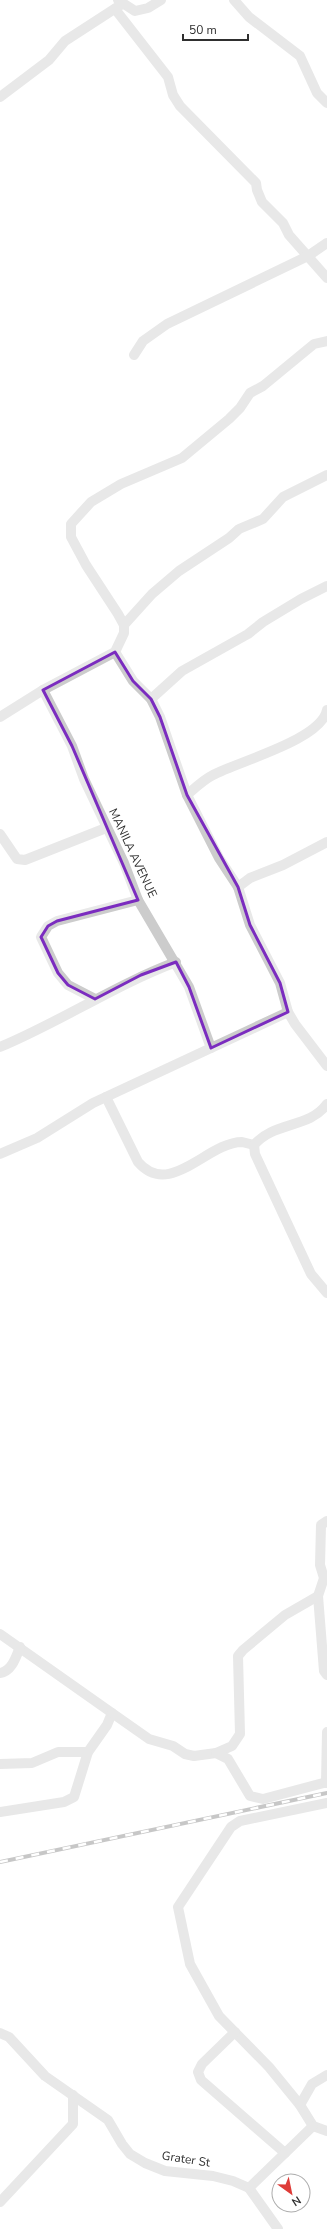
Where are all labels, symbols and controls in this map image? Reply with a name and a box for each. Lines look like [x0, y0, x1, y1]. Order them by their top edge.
scale bar [183, 16, 248, 42]
text: 50 m [189, 22, 217, 38]
street label: MANILA AVENUE [105, 806, 161, 900]
street label: Grater St [161, 2147, 212, 2171]
north arrow [271, 2173, 311, 2213]
text: N [289, 2192, 304, 2209]

